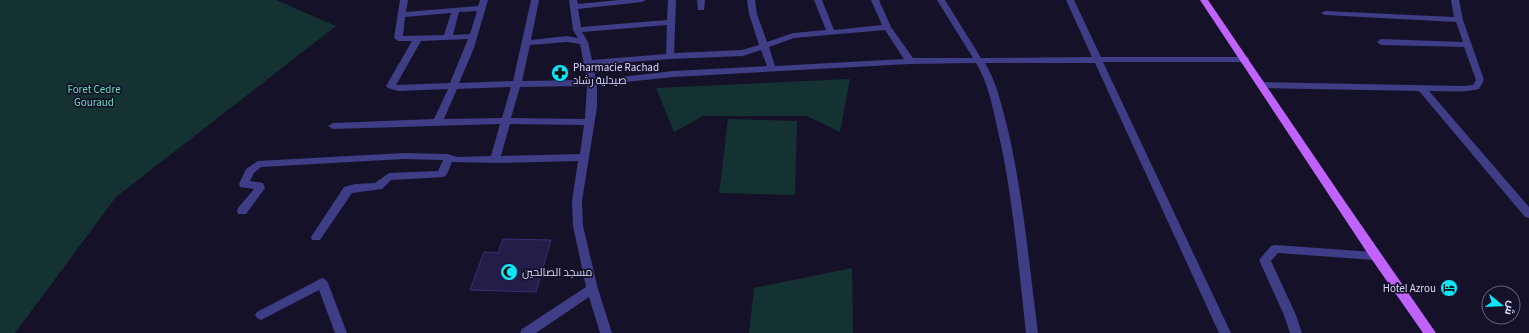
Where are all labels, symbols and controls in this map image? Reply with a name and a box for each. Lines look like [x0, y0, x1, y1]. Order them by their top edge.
place label: Pharmacie Rachad صيدلية رشاد [573, 60, 659, 88]
pharmacy icon: Pharmacie Rachad صيدلية رشاد [550, 63, 570, 83]
park label: Foret Cedre Gouraud [67, 82, 121, 110]
mosque icon: مسجد الصالحين [499, 262, 519, 282]
place label: مسجد الصالحين [522, 265, 592, 280]
hotel icon: Hotel Azrou [1439, 278, 1459, 298]
place label: Hotel Azrou [1383, 281, 1436, 296]
north arrow [1481, 285, 1521, 325]
text: ش [1501, 299, 1519, 317]

